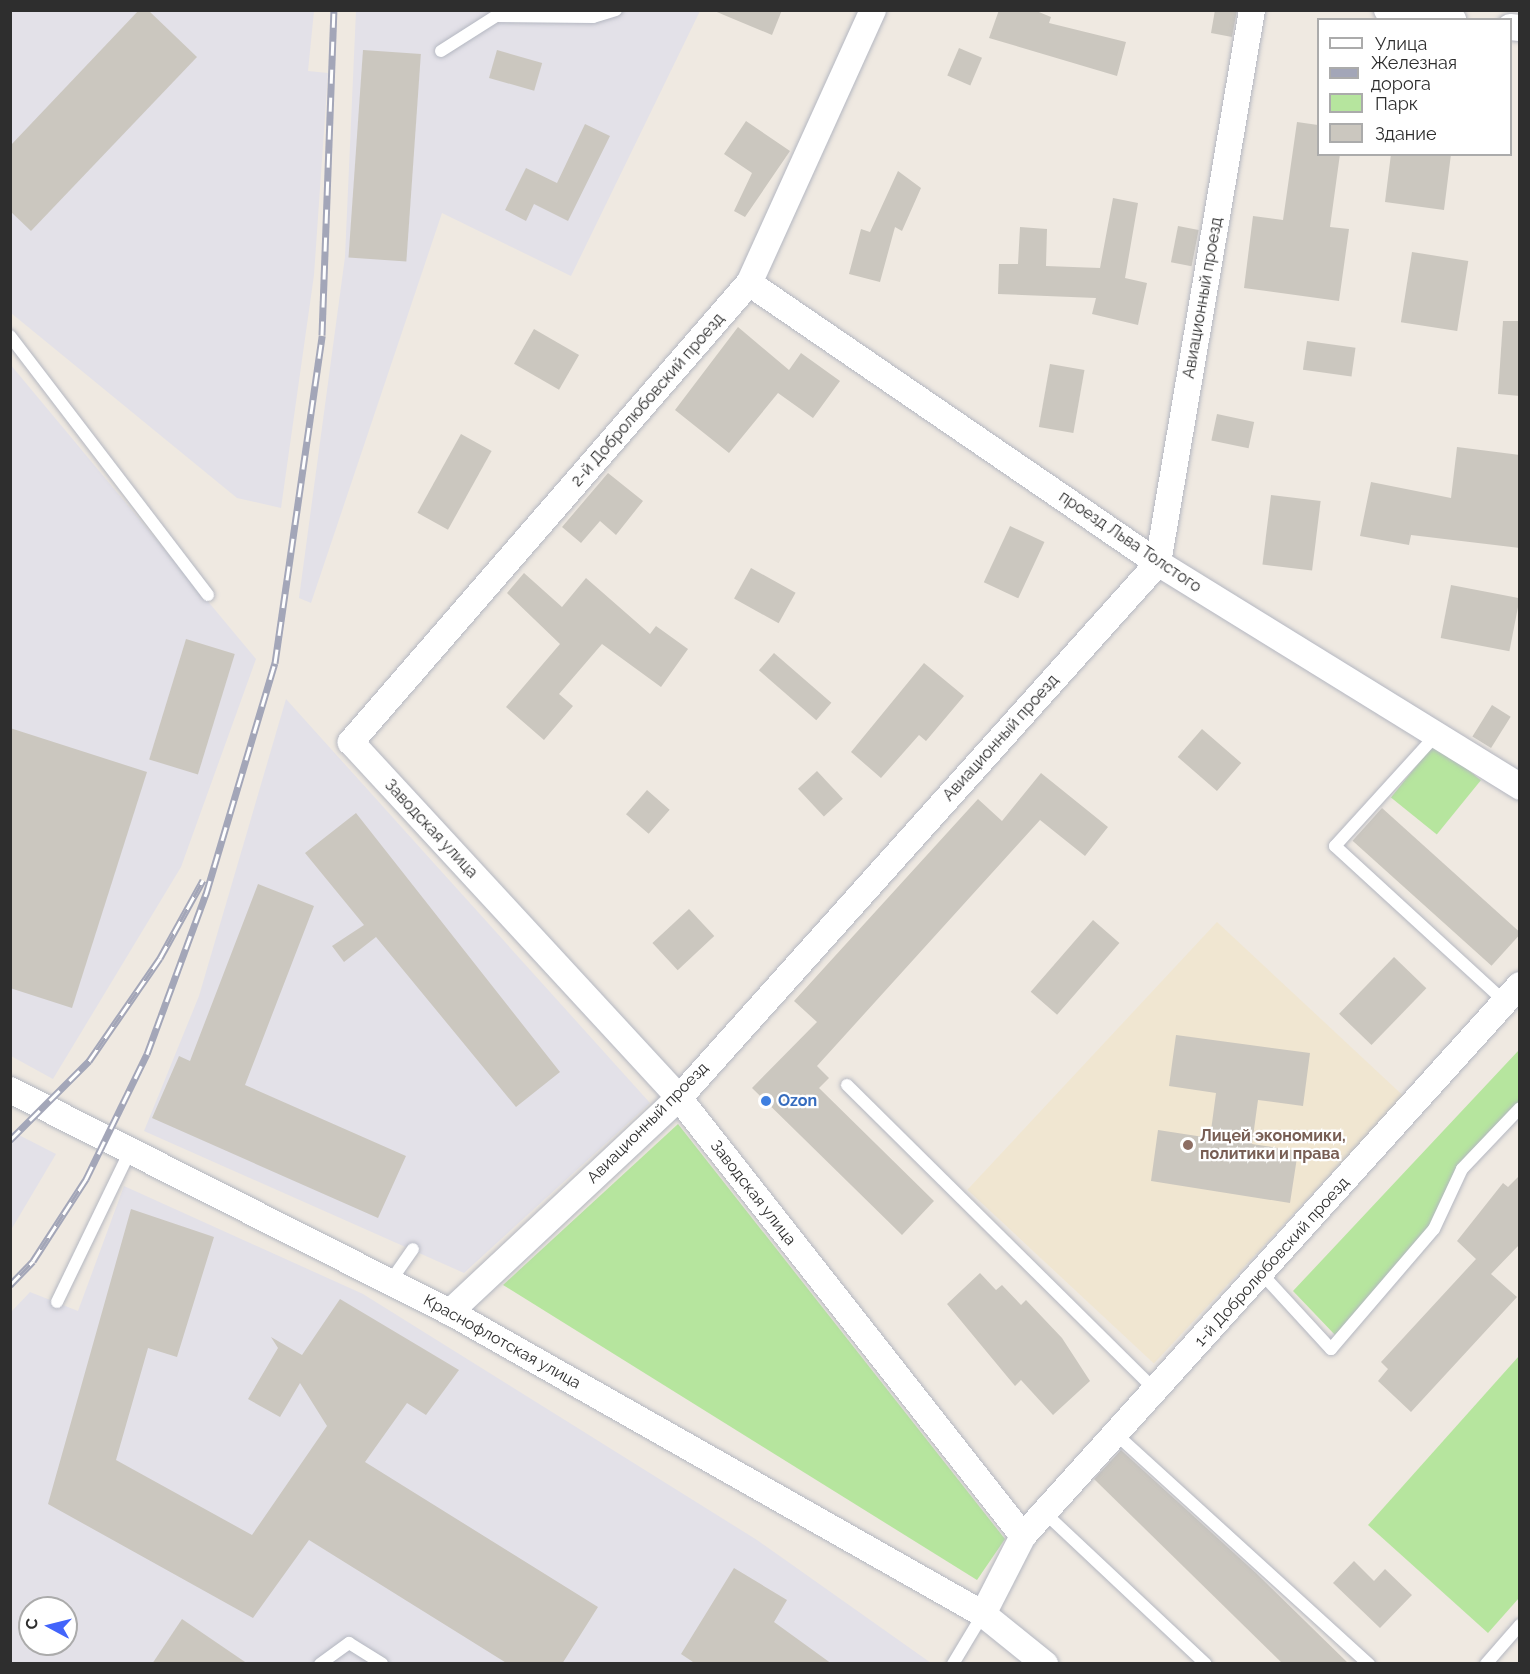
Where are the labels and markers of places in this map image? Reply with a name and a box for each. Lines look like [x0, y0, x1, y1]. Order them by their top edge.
place label: Ozon [778, 1091, 817, 1111]
marker: Ozon [759, 1094, 773, 1108]
place label: Лицей экономики, политики и права [1200, 1126, 1346, 1164]
marker: Лицей экономики, политики и права [1181, 1138, 1195, 1152]

